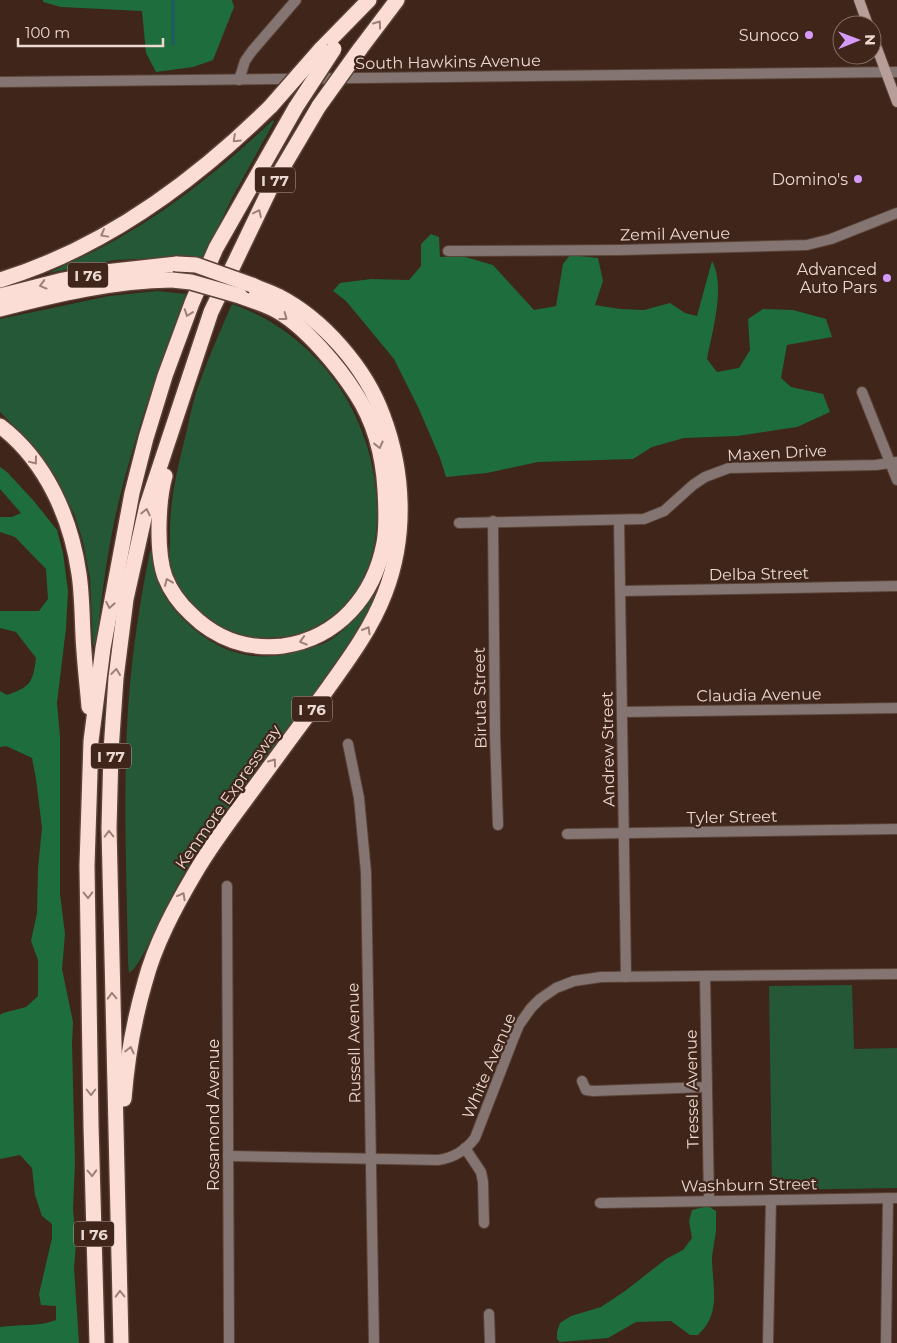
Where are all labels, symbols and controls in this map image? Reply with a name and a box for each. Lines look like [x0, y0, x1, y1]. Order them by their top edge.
scale bar [18, 15, 162, 47]
north arrow [832, 15, 882, 65]
one-way arrow [372, 20, 381, 30]
text: 100 m [25, 23, 70, 42]
place label: Sunoco [739, 26, 799, 45]
marker: Sunoco [803, 29, 815, 41]
text: N [861, 34, 879, 46]
street label: South Hawkins Avenue [355, 51, 541, 73]
one-way arrow [233, 133, 242, 142]
road number: I 77 [255, 168, 295, 192]
place label: Domino's [772, 170, 848, 189]
marker: Domino's [852, 173, 864, 185]
one-way arrow [252, 209, 262, 218]
street label: Zemil Avenue [620, 224, 730, 244]
one-way arrow [101, 228, 110, 238]
place label: Advanced Auto Pars [797, 260, 877, 297]
road number: I 76 [68, 262, 108, 288]
marker: Advanced Auto Pars [881, 272, 893, 284]
one-way arrow [38, 279, 47, 290]
one-way arrow [184, 308, 194, 317]
one-way arrow [278, 311, 288, 320]
one-way arrow [373, 441, 383, 449]
street label: Maxen Drive [727, 441, 827, 465]
one-way arrow [28, 455, 36, 464]
one-way arrow [140, 508, 151, 517]
street label: Delba Street [709, 564, 810, 584]
one-way arrow [163, 578, 174, 587]
one-way arrow [106, 600, 116, 609]
one-way arrow [360, 626, 370, 635]
one-way arrow [300, 635, 308, 645]
street label: Biruta Street [470, 646, 490, 749]
one-way arrow [110, 667, 121, 675]
street label: Claudia Avenue [696, 684, 822, 706]
street label: Andrew Street [597, 691, 619, 807]
road number: I 76 [292, 696, 332, 722]
street label: Kenmore Expressway [171, 721, 285, 873]
road number: I 77 [91, 744, 131, 768]
one-way arrow [267, 758, 276, 768]
street label: Tyler Street [686, 807, 778, 827]
one-way arrow [104, 830, 114, 838]
one-way arrow [83, 892, 93, 899]
one-way arrow [175, 893, 185, 902]
street label: Russell Avenue [343, 982, 365, 1104]
one-way arrow [107, 992, 118, 1000]
street label: White Avenue [458, 1010, 520, 1122]
street label: Tressel Avenue [681, 1029, 703, 1149]
street label: Rosamond Avenue [204, 1039, 223, 1191]
one-way arrow [124, 1045, 135, 1054]
one-way arrow [86, 1089, 96, 1097]
one-way arrow [87, 1170, 97, 1177]
street label: Washburn Street [681, 1174, 818, 1196]
road number: I 76 [74, 1222, 114, 1246]
one-way arrow [115, 1290, 125, 1298]

